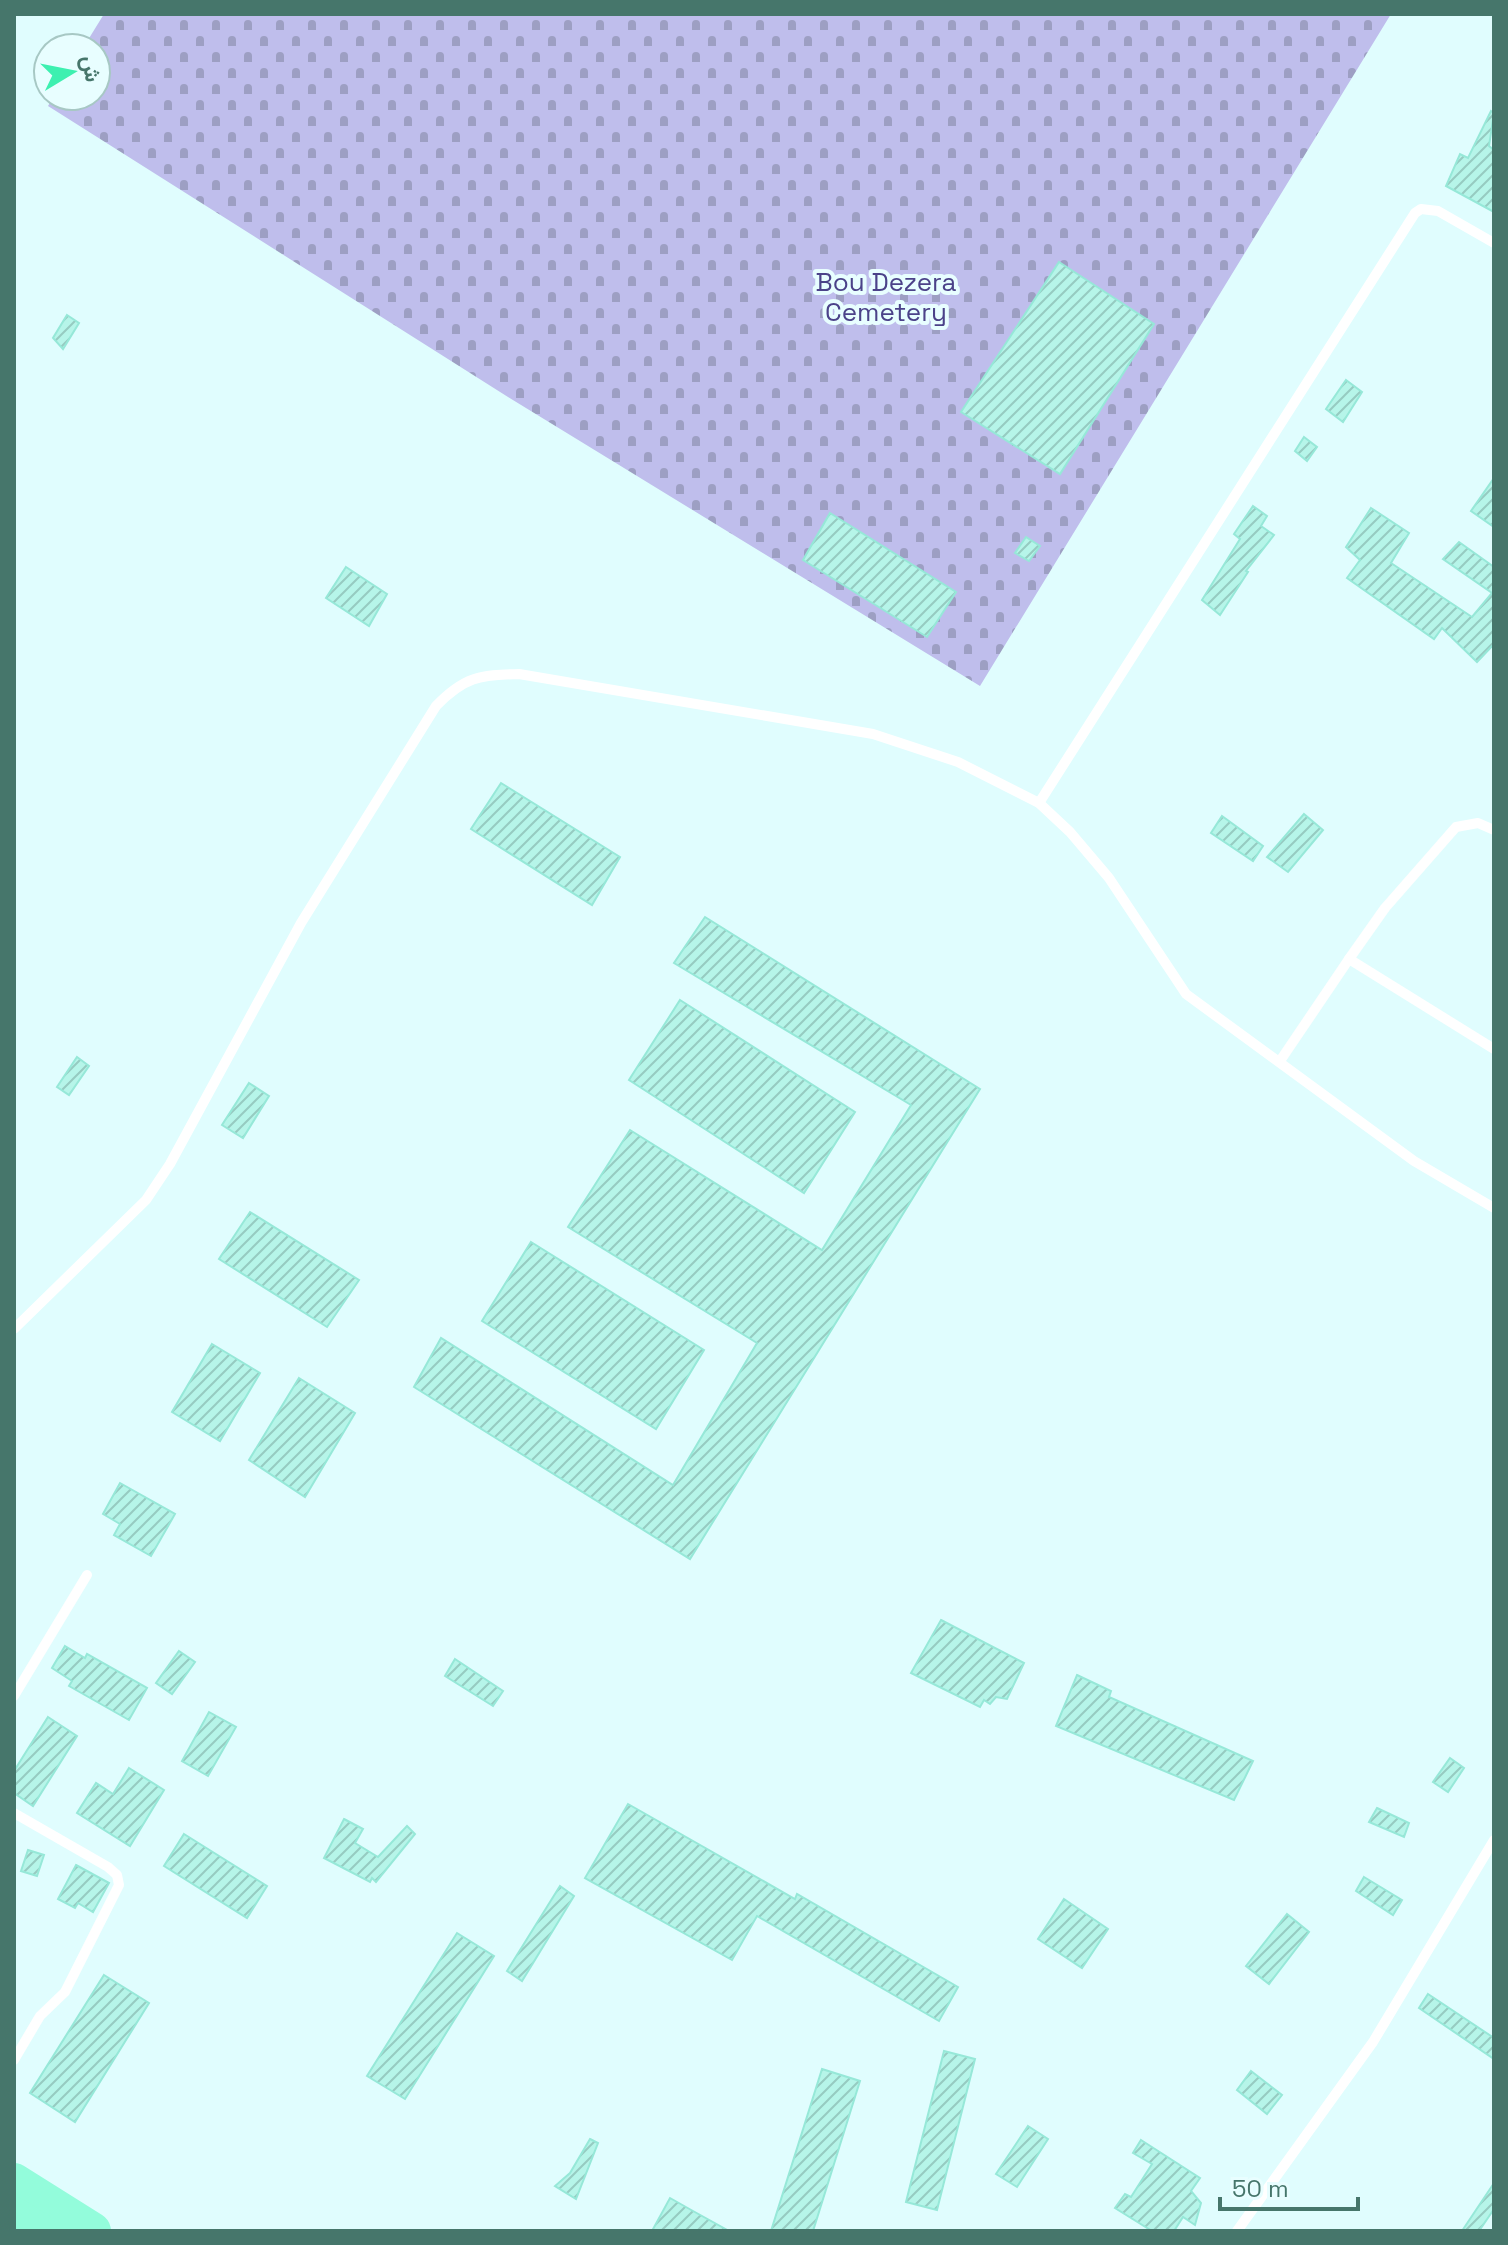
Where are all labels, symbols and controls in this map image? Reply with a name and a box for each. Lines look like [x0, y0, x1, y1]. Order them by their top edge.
north arrow [32, 32, 112, 112]
text: ش [76, 53, 108, 84]
park label: Bou Dezera Cemetery [816, 265, 956, 329]
scale bar [1220, 2161, 1358, 2211]
text: 50 m [1232, 2173, 1289, 2204]

